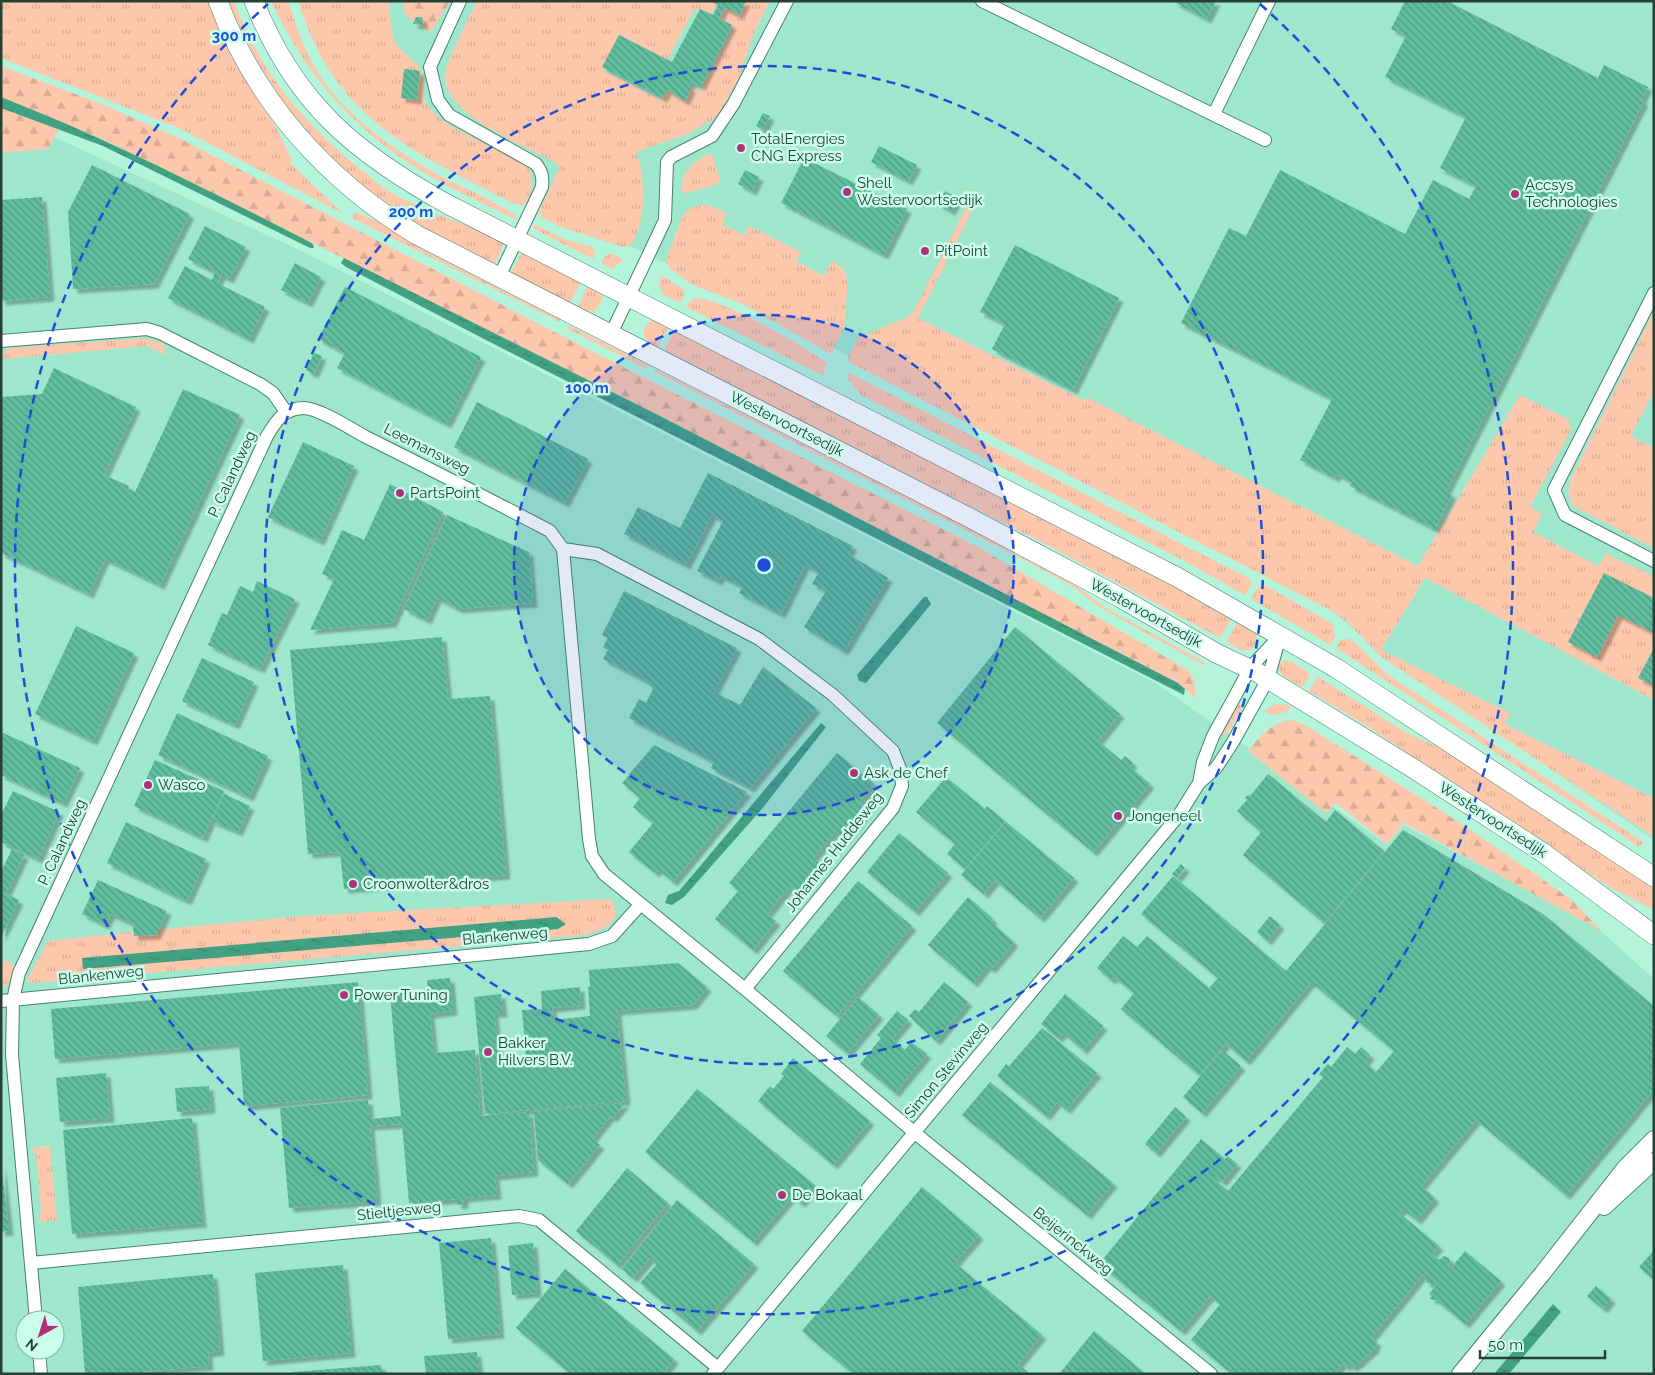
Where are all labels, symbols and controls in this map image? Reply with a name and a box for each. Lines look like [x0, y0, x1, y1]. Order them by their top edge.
text: 300 m [212, 27, 256, 45]
place label: TotalEnergies CNG Express [751, 130, 845, 165]
marker: TotalEnergies CNG Express [735, 142, 747, 154]
place label: Shell Westervoortsedijk [857, 174, 983, 209]
place label: Accsys Technologies [1525, 176, 1618, 211]
marker: Shell Westervoortsedijk [841, 186, 853, 198]
marker: Accsys Technologies [1509, 188, 1521, 200]
text: 200 m [389, 203, 433, 221]
place label: PitPoint [935, 242, 988, 260]
marker: PitPoint [919, 245, 931, 257]
text: 100 m [565, 379, 609, 397]
street label: Westervoortsedijk [727, 387, 847, 461]
street label: Leemansweg [381, 420, 473, 478]
street label: P. Calandweg [204, 428, 260, 520]
place label: PartsPoint [410, 484, 480, 502]
marker: PartsPoint [394, 487, 406, 499]
centre of rings [755, 556, 773, 574]
street label: Westervoortsedijk [1087, 575, 1205, 651]
place label: Ask de Chef [864, 764, 949, 782]
marker: Ask de Chef [848, 767, 860, 779]
place label: Wasco [158, 776, 205, 794]
street label: Westervoortsedijk [1435, 778, 1551, 862]
marker: Wasco [142, 779, 154, 791]
street label: Johannes Huddeweg [781, 788, 887, 916]
street label: P. Calandweg [34, 796, 90, 888]
place label: Jongeneel [1128, 807, 1202, 825]
marker: Jongeneel [1112, 810, 1124, 822]
place label: Croonwolter&dros [363, 875, 489, 893]
marker: Croonwolter&dros [347, 878, 359, 890]
street label: Blankenweg [461, 923, 549, 949]
street label: Blankenweg [57, 962, 145, 988]
place label: Power Tuning [354, 986, 448, 1004]
marker: Power Tuning [338, 989, 350, 1001]
street label: Simon Stevinweg [901, 1018, 991, 1122]
place label: Bakker Hilvers B.V. [498, 1034, 573, 1069]
marker: Bakker Hilvers B.V. [482, 1046, 494, 1058]
place label: De Bokaal [792, 1186, 864, 1204]
marker: De Bokaal [776, 1189, 788, 1201]
street label: Stieltjesweg [356, 1198, 442, 1224]
street label: Beijerinckweg [1029, 1203, 1117, 1279]
north arrow [15, 1310, 65, 1360]
scale bar [1480, 1328, 1605, 1360]
text: N [23, 1336, 41, 1355]
text: 50 m [1488, 1336, 1523, 1354]

